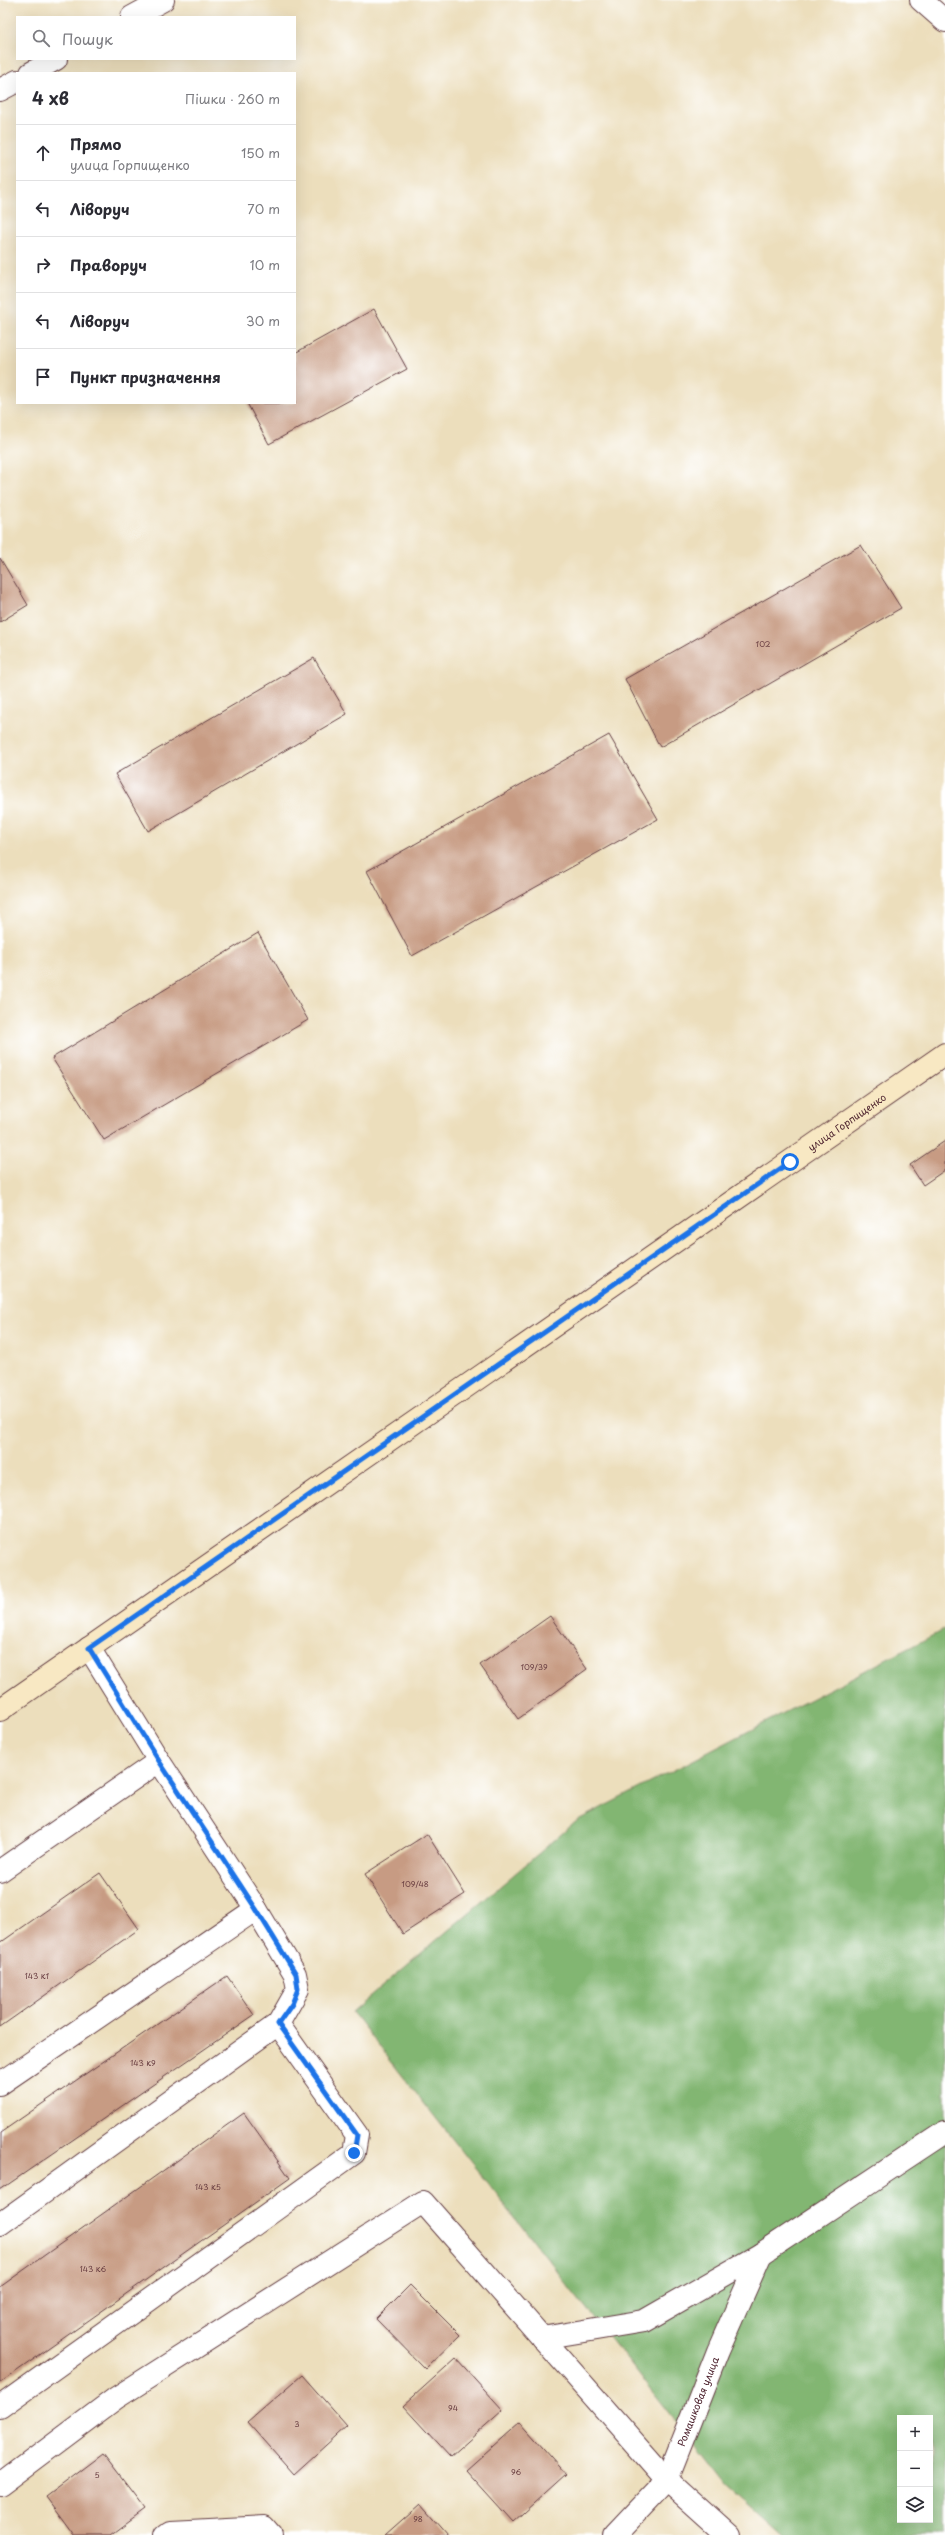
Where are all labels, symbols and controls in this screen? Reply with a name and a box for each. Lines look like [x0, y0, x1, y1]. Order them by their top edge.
search box [16, 16, 296, 60]
icon: search [30, 27, 52, 49]
text: Пошук [62, 27, 113, 50]
text: 4 хв [32, 85, 69, 111]
text: Пішки · 260 m [185, 89, 280, 108]
text: Прямо [70, 132, 121, 155]
icon: ahead [32, 142, 54, 164]
text: 150 m [241, 143, 280, 162]
text: улица Горпищенко [70, 155, 190, 174]
text: Ліворуч [70, 197, 130, 220]
icon: left [32, 198, 54, 220]
text: 70 m [247, 199, 280, 218]
text: Праворуч [70, 253, 147, 276]
icon: right [32, 254, 54, 276]
text: 10 m [250, 255, 280, 274]
text: Ліворуч [70, 309, 130, 332]
icon: left [32, 310, 54, 332]
text: 30 m [246, 311, 280, 330]
text: Пункт призначення [70, 365, 221, 388]
icon: arrive [32, 366, 54, 388]
house number: 102 [756, 638, 771, 650]
street label: улица Горпищенко [804, 1089, 889, 1154]
route start [781, 1153, 799, 1171]
house number: 109/39 [520, 1661, 548, 1673]
house number: 109/48 [401, 1878, 429, 1890]
house number: 143 к1 [25, 1970, 50, 1982]
house number: 143 к9 [130, 2057, 156, 2069]
route end [345, 2144, 363, 2162]
house number: 143 к5 [195, 2181, 221, 2193]
house number: 143 к6 [80, 2263, 107, 2275]
street label: Ромашковая улица [673, 2354, 722, 2449]
house number: 94 [448, 2402, 458, 2414]
map controls [897, 2415, 933, 2523]
button: + [897, 2415, 933, 2451]
house number: 3 [294, 2418, 300, 2430]
button: − [897, 2451, 933, 2487]
house number: 96 [511, 2466, 521, 2478]
house number: 5 [94, 2469, 100, 2481]
button: layers [897, 2487, 933, 2523]
house number: 98 [413, 2513, 423, 2525]

